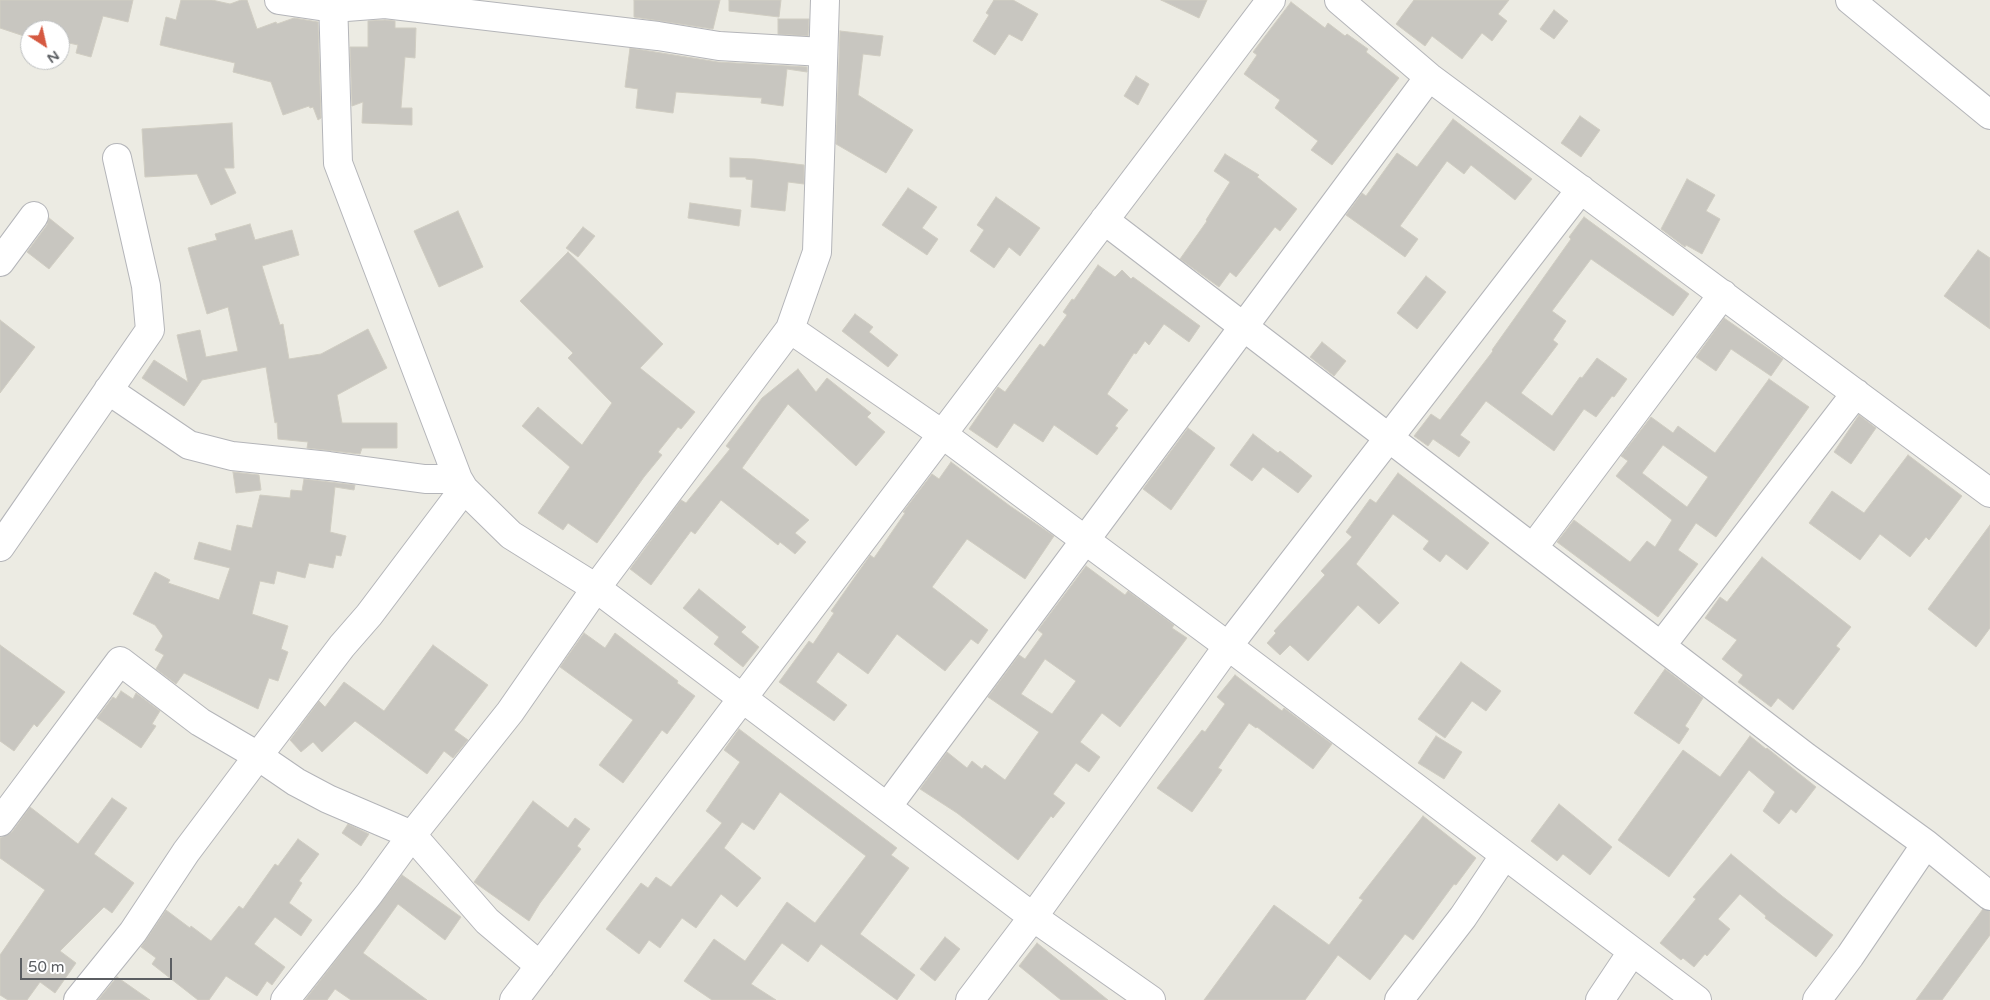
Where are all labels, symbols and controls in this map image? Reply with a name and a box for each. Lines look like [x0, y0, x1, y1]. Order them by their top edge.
north arrow [20, 20, 70, 70]
text: N [44, 47, 63, 67]
scale bar [22, 948, 175, 980]
text: 50 m [28, 958, 65, 976]

